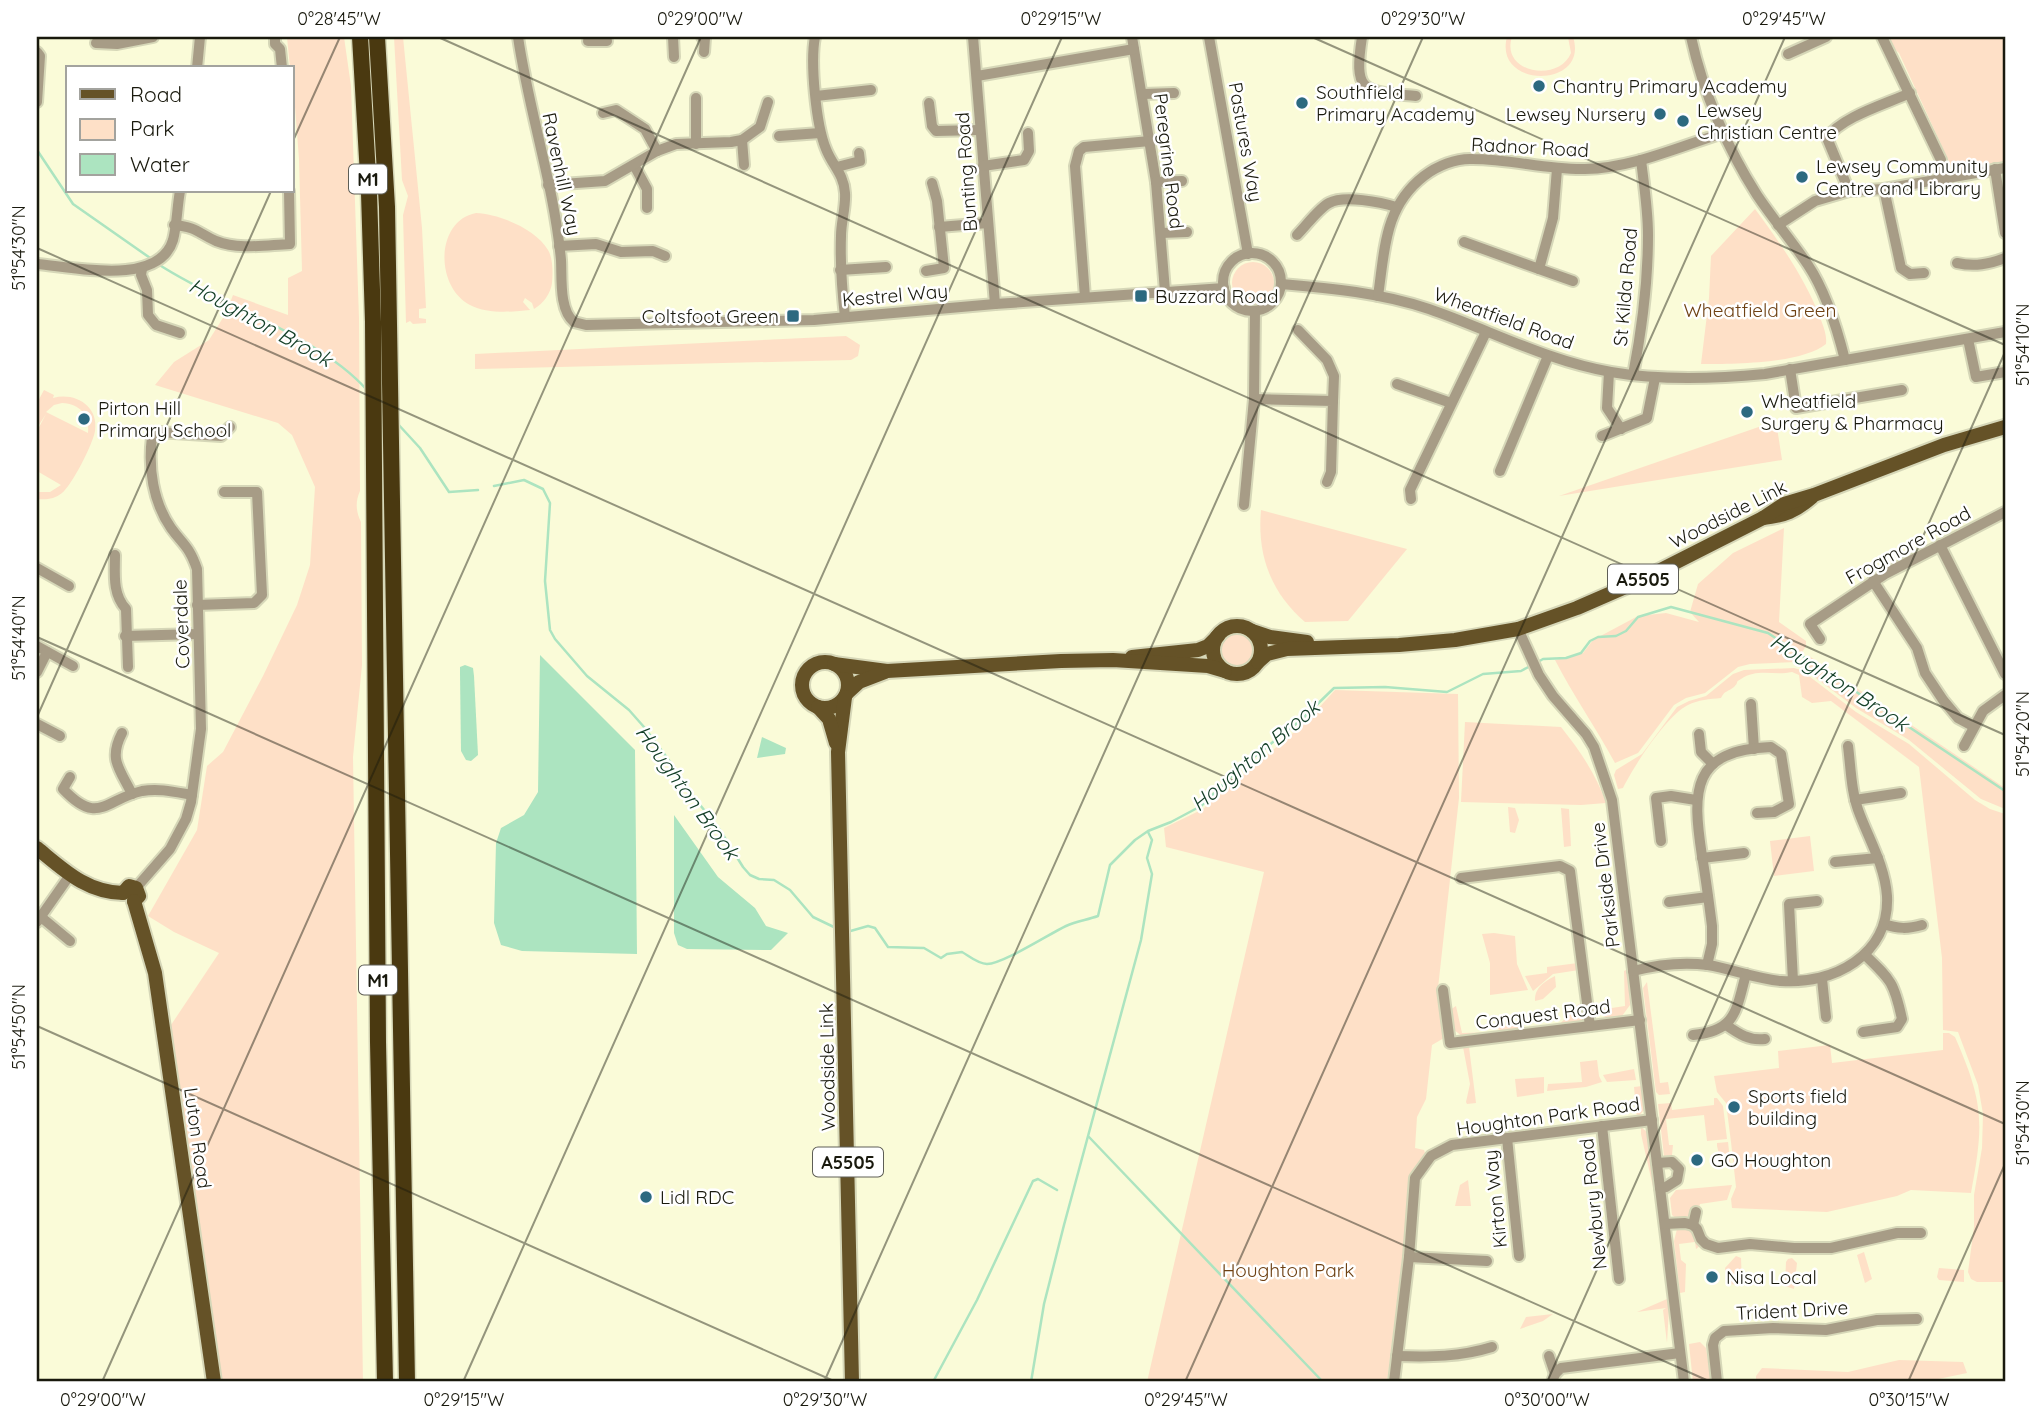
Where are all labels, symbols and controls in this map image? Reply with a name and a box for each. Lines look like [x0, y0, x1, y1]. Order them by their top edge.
text: 0°28'45"W [297, 7, 381, 30]
text: 0°29'00"W [657, 7, 743, 30]
text: 0°29'15"W [1021, 7, 1101, 30]
text: 0°29'30"W [1381, 7, 1465, 30]
text: 0°29'45"W [1742, 7, 1826, 30]
legend [66, 66, 294, 192]
place label: Chantry Primary Academy [1553, 74, 1787, 98]
marker: Chantry Primary Academy [1531, 78, 1547, 94]
street label: Pastures Way [1224, 80, 1268, 204]
place label: Southfield Primary Academy [1316, 80, 1475, 126]
text: Road [130, 81, 182, 107]
street label: Peregrine Road [1149, 92, 1189, 230]
marker: Southfield Primary Academy [1294, 95, 1310, 111]
place label: Lewsey Christian Centre [1697, 98, 1837, 144]
place label: Lewsey Nursery [1506, 102, 1646, 126]
marker: Lewsey Nursery [1652, 106, 1668, 122]
street label: Ravenhill Way [537, 110, 587, 238]
street label: Bunting Road [950, 111, 982, 233]
marker: Lewsey Christian Centre [1675, 113, 1691, 129]
text: Park [130, 115, 174, 141]
street label: Radnor Road [1470, 132, 1590, 162]
text: Water [130, 151, 190, 177]
place label: Lewsey Community Centre and Library [1816, 154, 1988, 200]
road number: M1 [349, 164, 387, 194]
marker: Lewsey Community Centre and Library [1794, 169, 1810, 185]
text: 51°54'30"N [7, 205, 30, 291]
street label: St Kilda Road [1608, 227, 1642, 347]
water label: Houghton Brook [185, 272, 339, 373]
street label: Kestrel Way [841, 278, 949, 312]
street label: Wheatfield Road [1431, 281, 1577, 355]
place label: Buzzard Road [1155, 284, 1279, 308]
marker: Buzzard Road [1133, 288, 1149, 304]
park label: Wheatfield Green [1684, 298, 1836, 322]
place label: Coltsfoot Green [642, 304, 779, 328]
text: 51°54'10"N [2011, 304, 2034, 386]
marker: Coltsfoot Green [785, 308, 801, 324]
place label: Wheatfield Surgery & Pharmacy [1761, 389, 1944, 435]
place label: Pirton Hill Primary School [98, 396, 231, 442]
marker: Wheatfield Surgery & Pharmacy [1739, 404, 1755, 420]
marker: Pirton Hill Primary School [76, 411, 92, 427]
street label: Woodside Link [1665, 474, 1791, 554]
street label: Frogmore Road [1841, 501, 1975, 589]
road number: A5505 [1608, 564, 1678, 594]
street label: Coverdale [167, 579, 195, 669]
text: 51°54'40"N [7, 595, 30, 681]
water label: Houghton Brook [1766, 628, 1916, 737]
text: 51°54'20"N [2011, 691, 2034, 777]
water label: Houghton Brook [1185, 692, 1326, 816]
water label: Houghton Brook [630, 720, 747, 866]
street label: Parkside Drive [1585, 821, 1625, 949]
road number: M1 [359, 965, 397, 995]
text: 51°54'50"N [7, 984, 30, 1070]
street label: Conquest Road [1474, 994, 1612, 1034]
street label: Woodside Link [814, 1003, 840, 1131]
text: 51°54'30"N [2011, 1080, 2034, 1166]
place label: Sports field building [1748, 1084, 1847, 1130]
street label: Luton Road [179, 1086, 217, 1190]
street label: Houghton Park Road [1455, 1091, 1641, 1141]
marker: Sports field building [1726, 1099, 1742, 1115]
street label: Newbury Road [1574, 1137, 1612, 1271]
road number: A5505 [813, 1148, 883, 1176]
place label: GO Houghton [1711, 1148, 1831, 1172]
street label: Kirton Way [1478, 1149, 1512, 1249]
marker: GO Houghton [1689, 1152, 1705, 1168]
place label: Lidl RDC [660, 1185, 734, 1209]
marker: Lidl RDC [638, 1189, 654, 1205]
park label: Houghton Park [1222, 1258, 1354, 1282]
place label: Nisa Local [1726, 1265, 1817, 1289]
marker: Nisa Local [1704, 1269, 1720, 1285]
street label: Trident Drive [1735, 1295, 1849, 1325]
text: 0°29'00"W [60, 1388, 146, 1411]
text: 0°29'15"W [424, 1388, 504, 1411]
text: 0°29'30"W [783, 1388, 867, 1411]
text: 0°29'45"W [1144, 1388, 1228, 1411]
text: 0°30'00"W [1504, 1388, 1590, 1411]
text: 0°30'15"W [1868, 1388, 1950, 1411]

